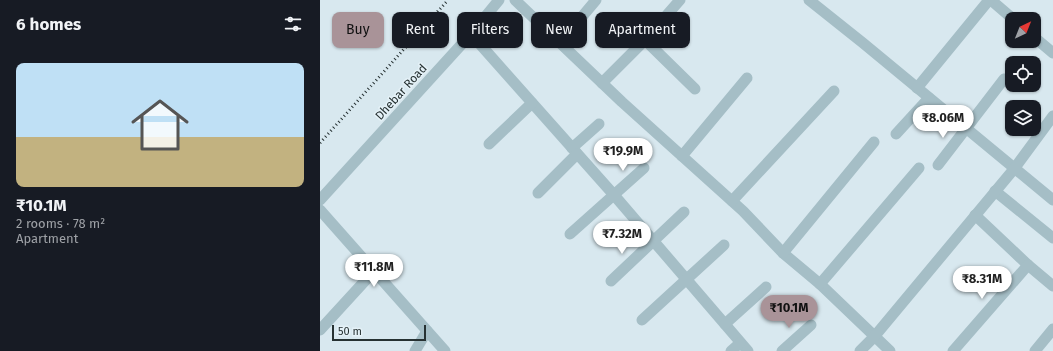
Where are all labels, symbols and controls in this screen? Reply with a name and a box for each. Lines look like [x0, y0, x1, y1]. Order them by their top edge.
chip: Buy [332, 12, 384, 48]
chip: Rent [392, 12, 449, 48]
chip: Filters [457, 12, 523, 48]
chip: New [531, 12, 587, 48]
chip: Apartment [595, 12, 690, 48]
north arrow [1005, 12, 1041, 48]
map controls [1005, 12, 1041, 136]
icon: filters [282, 13, 304, 35]
text: 6 homes [16, 14, 81, 35]
button: locate [1005, 56, 1041, 92]
street label: Dhebar Road [372, 61, 430, 123]
icon: home [124, 89, 196, 161]
button: layers [1005, 100, 1041, 136]
pin: ₹8.06M [910, 105, 976, 139]
text: ₹8.06M [922, 110, 964, 125]
pin: ₹19.9M [590, 138, 656, 172]
text: ₹19.9M [603, 143, 643, 158]
text: ₹10.1M [16, 195, 67, 216]
text: 2 rooms · 78 m² [16, 216, 105, 231]
pin: ₹7.32M [589, 221, 655, 255]
text: ₹7.32M [602, 226, 642, 241]
text: Apartment [16, 231, 78, 246]
pin: ₹11.8M [341, 254, 407, 288]
text: ₹11.8M [354, 259, 394, 274]
pin: ₹8.31M [949, 266, 1015, 300]
text: ₹8.31M [962, 271, 1002, 286]
pin: ₹10.1M [756, 295, 822, 329]
text: ₹10.1M [770, 300, 808, 315]
scale bar [332, 323, 426, 342]
text: 50 m [338, 325, 362, 338]

